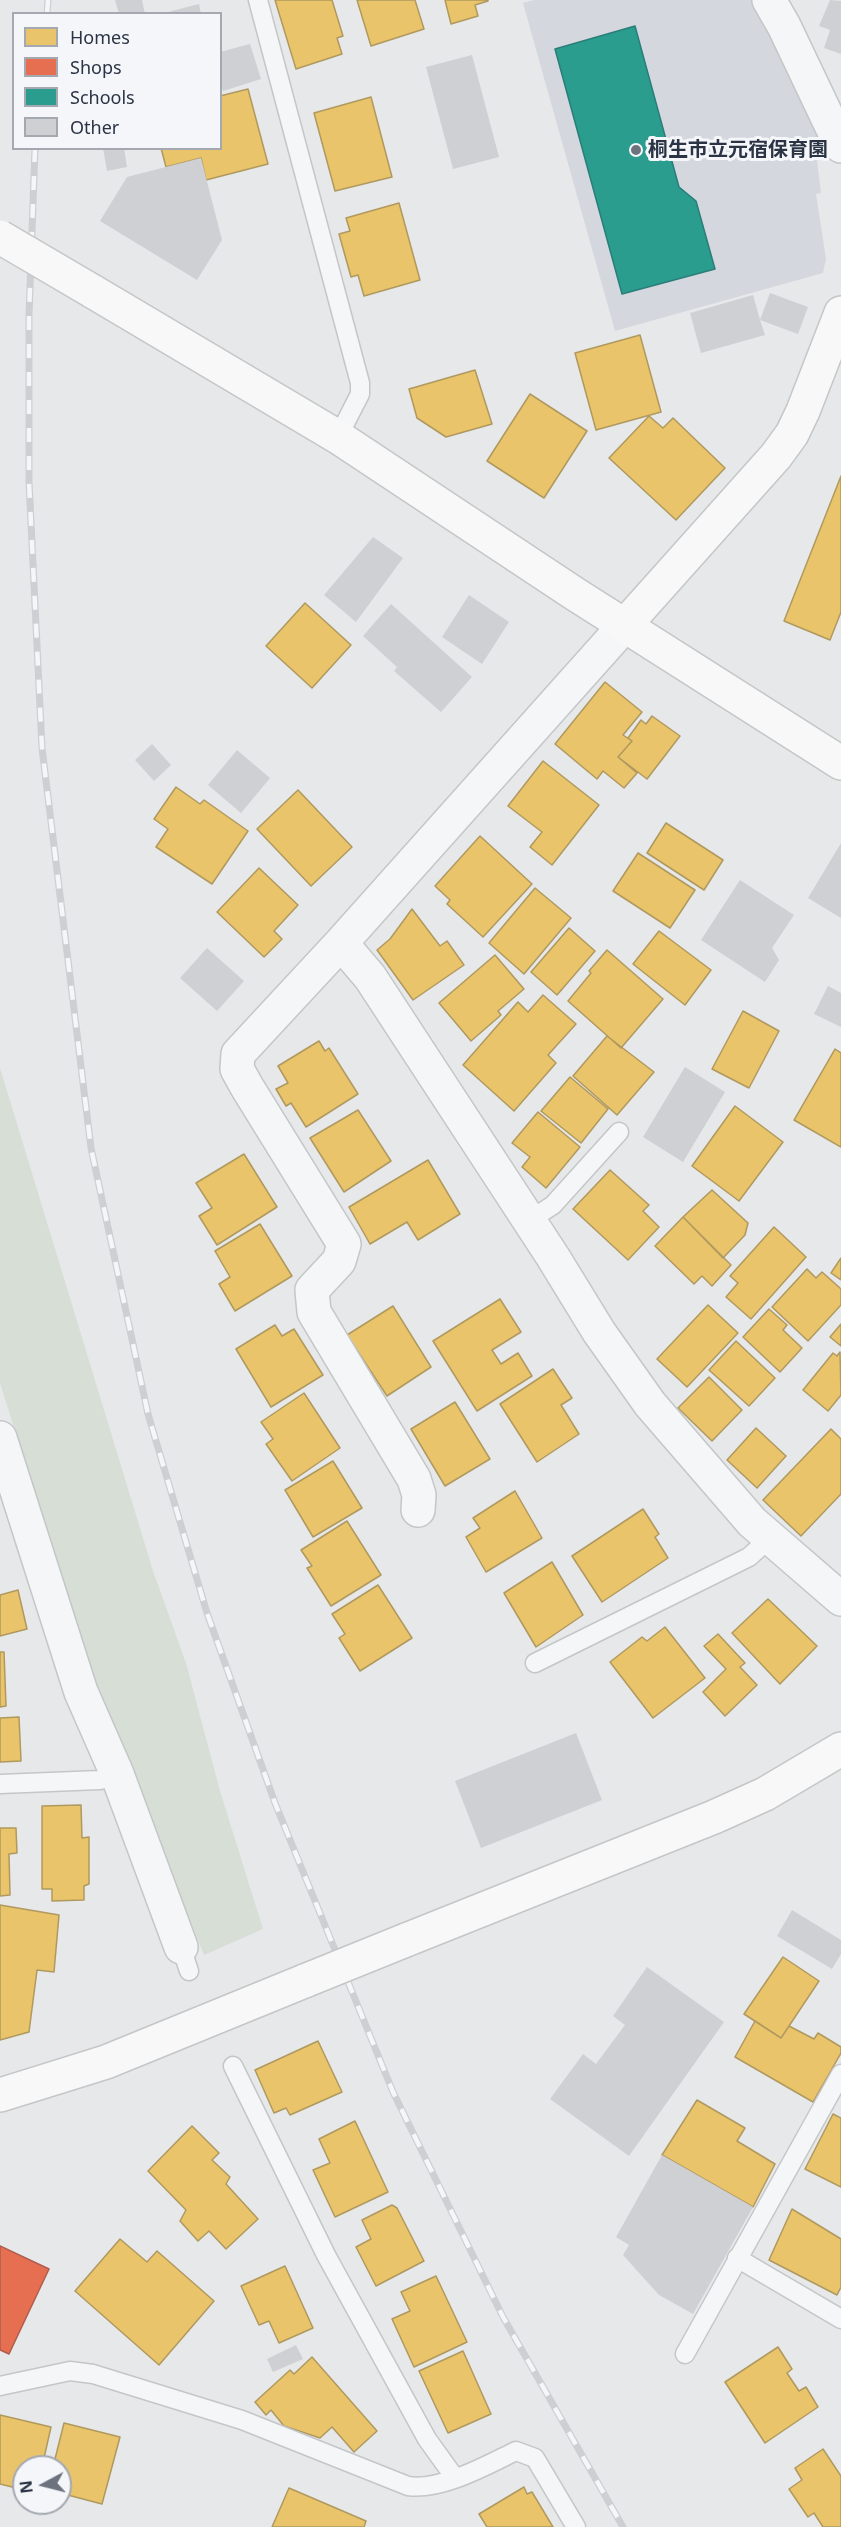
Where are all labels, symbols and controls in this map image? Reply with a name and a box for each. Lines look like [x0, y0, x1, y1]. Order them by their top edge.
legend [12, 12, 222, 150]
text: Homes [70, 25, 130, 49]
text: Shops [70, 55, 122, 79]
text: Schools [70, 85, 135, 109]
text: Other [70, 115, 119, 139]
place label: 桐生市立元宿保育園 [648, 138, 828, 162]
marker: 桐生市立元宿保育園 [629, 143, 643, 157]
north arrow [12, 2455, 72, 2515]
text: N [14, 2479, 38, 2495]

